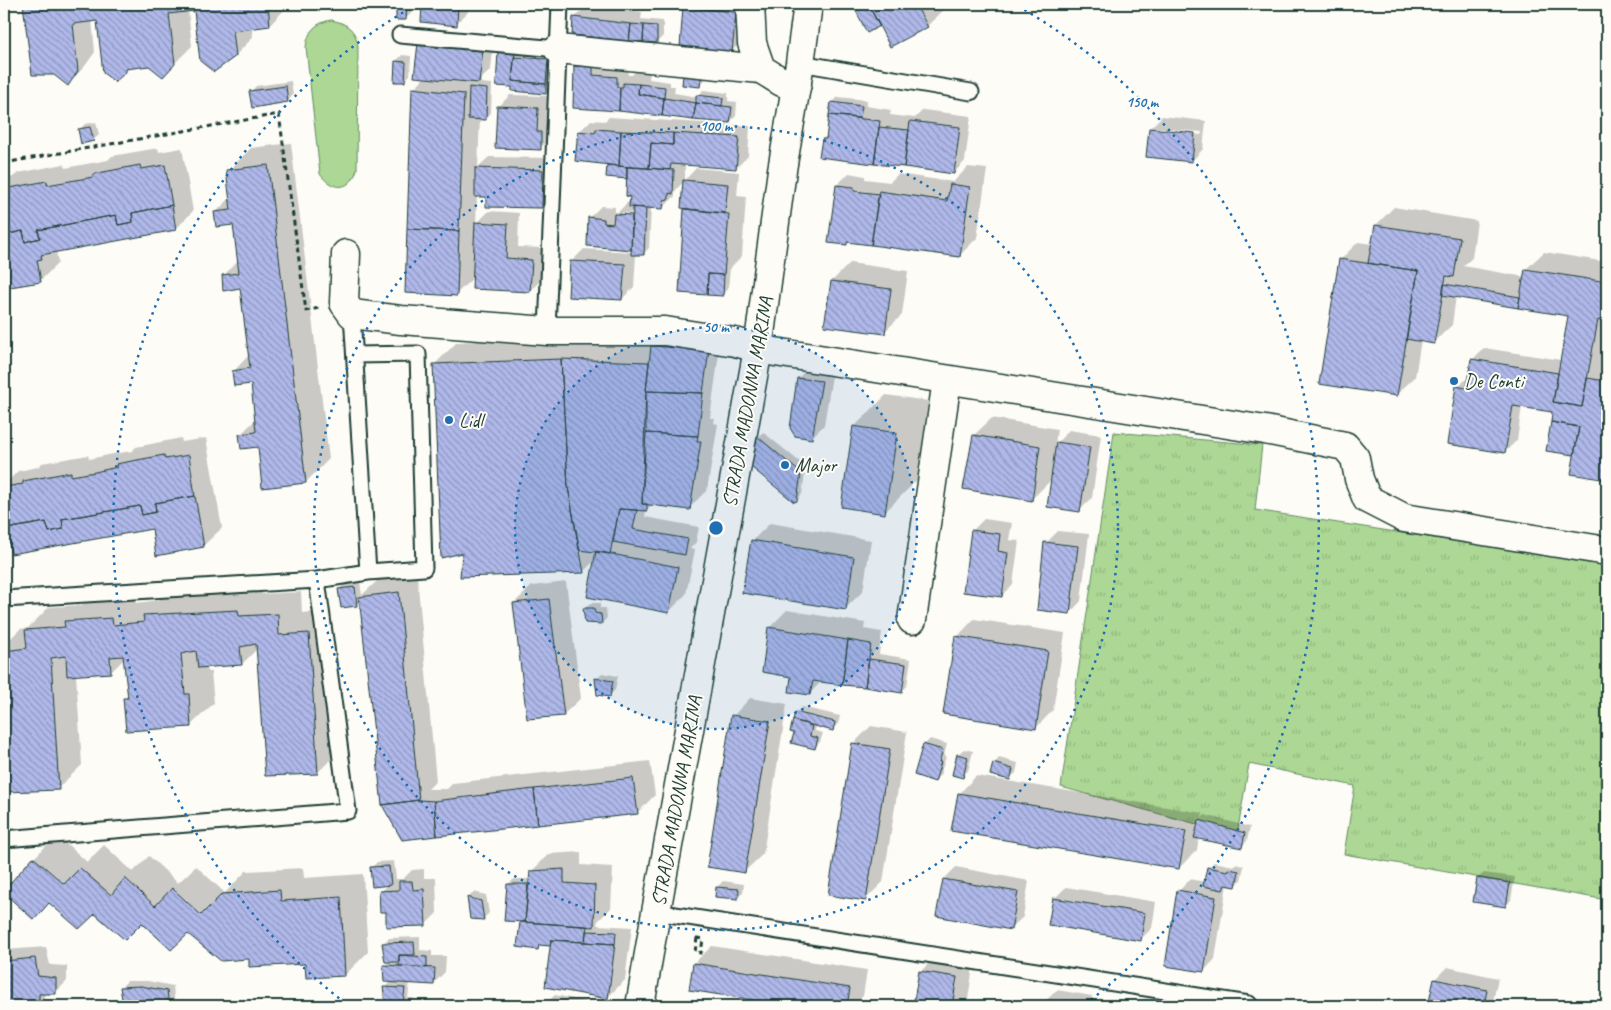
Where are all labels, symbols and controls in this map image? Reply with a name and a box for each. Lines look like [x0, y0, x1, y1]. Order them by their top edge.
text: 150 m [1126, 93, 1160, 112]
text: 100 m [700, 117, 734, 136]
street label: STRADA MADONNA MARINA [717, 294, 778, 509]
text: 50 m [703, 318, 730, 337]
place label: De Conti [1464, 369, 1525, 394]
marker: De Conti [1448, 375, 1460, 387]
place label: Lidl [459, 408, 486, 433]
marker: Lidl [443, 414, 455, 426]
place label: Major [795, 453, 838, 478]
marker: Major [779, 459, 791, 471]
centre of rings [707, 519, 725, 537]
street label: STRADA MADONNA MARINA [646, 693, 707, 908]

